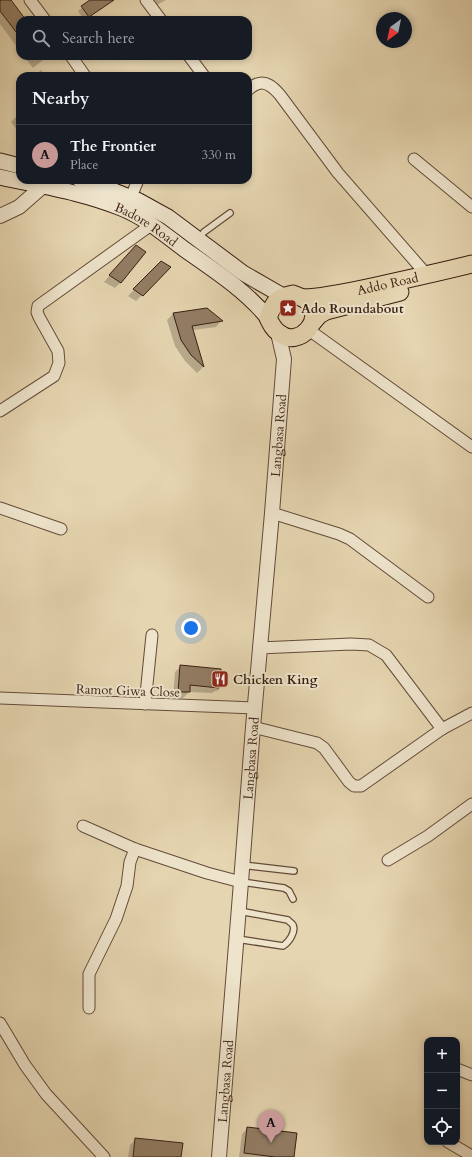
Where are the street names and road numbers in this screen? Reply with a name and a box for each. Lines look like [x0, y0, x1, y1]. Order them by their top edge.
street label: Badore Road [112, 198, 181, 251]
street label: Addo Road [356, 269, 420, 300]
street label: Langbasa Road [267, 393, 291, 478]
street label: Ramot Giwa Close [76, 680, 180, 702]
street label: Langbasa Road [239, 716, 264, 800]
street label: Langbasa Road [214, 1039, 238, 1123]

